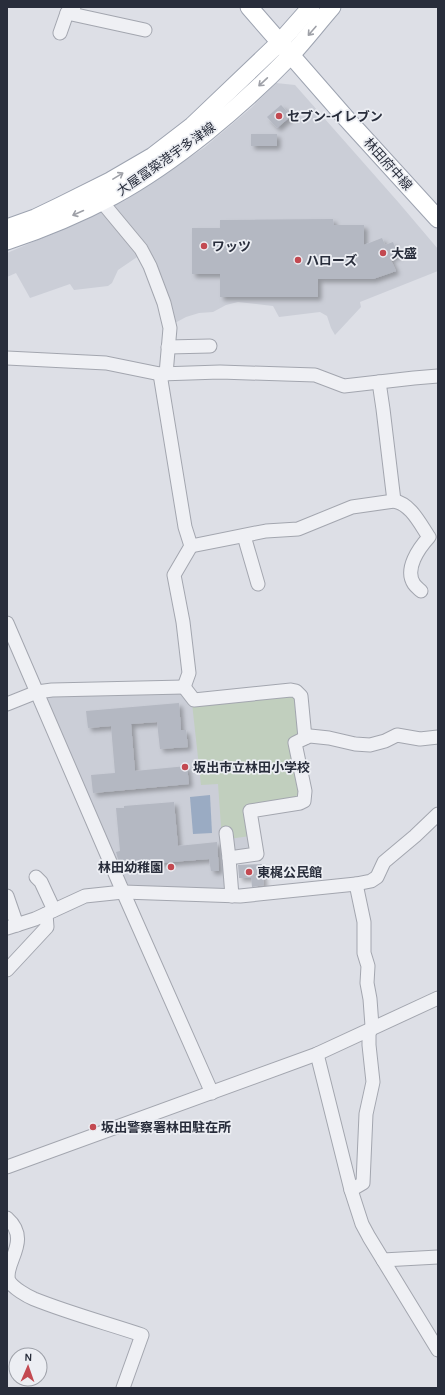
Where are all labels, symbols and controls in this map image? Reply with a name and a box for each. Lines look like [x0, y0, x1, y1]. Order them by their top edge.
one-way arrow [307, 26, 316, 36]
one-way arrow [258, 77, 268, 87]
place label: セブン-イレブン [287, 109, 383, 124]
marker: セブン-イレブン [274, 111, 284, 121]
street label: 大屋冨築港宇多津線 [114, 119, 218, 199]
street label: 林田府中線 [361, 135, 415, 193]
one-way arrow [112, 172, 124, 180]
one-way arrow [72, 210, 84, 217]
place label: ワッツ [212, 239, 251, 254]
marker: ワッツ [199, 241, 209, 251]
place label: 大盛 [391, 246, 417, 261]
marker: 大盛 [378, 248, 388, 258]
place label: ハローズ [306, 253, 357, 268]
marker: ハローズ [293, 255, 303, 265]
place label: 坂出市立林田小学校 [193, 760, 310, 775]
marker: 坂出市立林田小学校 [180, 762, 190, 772]
place label: 林田幼稚園 [98, 860, 163, 875]
marker: 林田幼稚園 [166, 862, 176, 872]
place label: 東梶公民館 [257, 865, 322, 880]
marker: 東梶公民館 [244, 867, 254, 877]
place label: 坂出警察署林田駐在所 [101, 1120, 231, 1135]
marker: 坂出警察署林田駐在所 [88, 1122, 98, 1132]
north arrow [8, 1347, 48, 1387]
text: N [24, 1351, 33, 1364]

